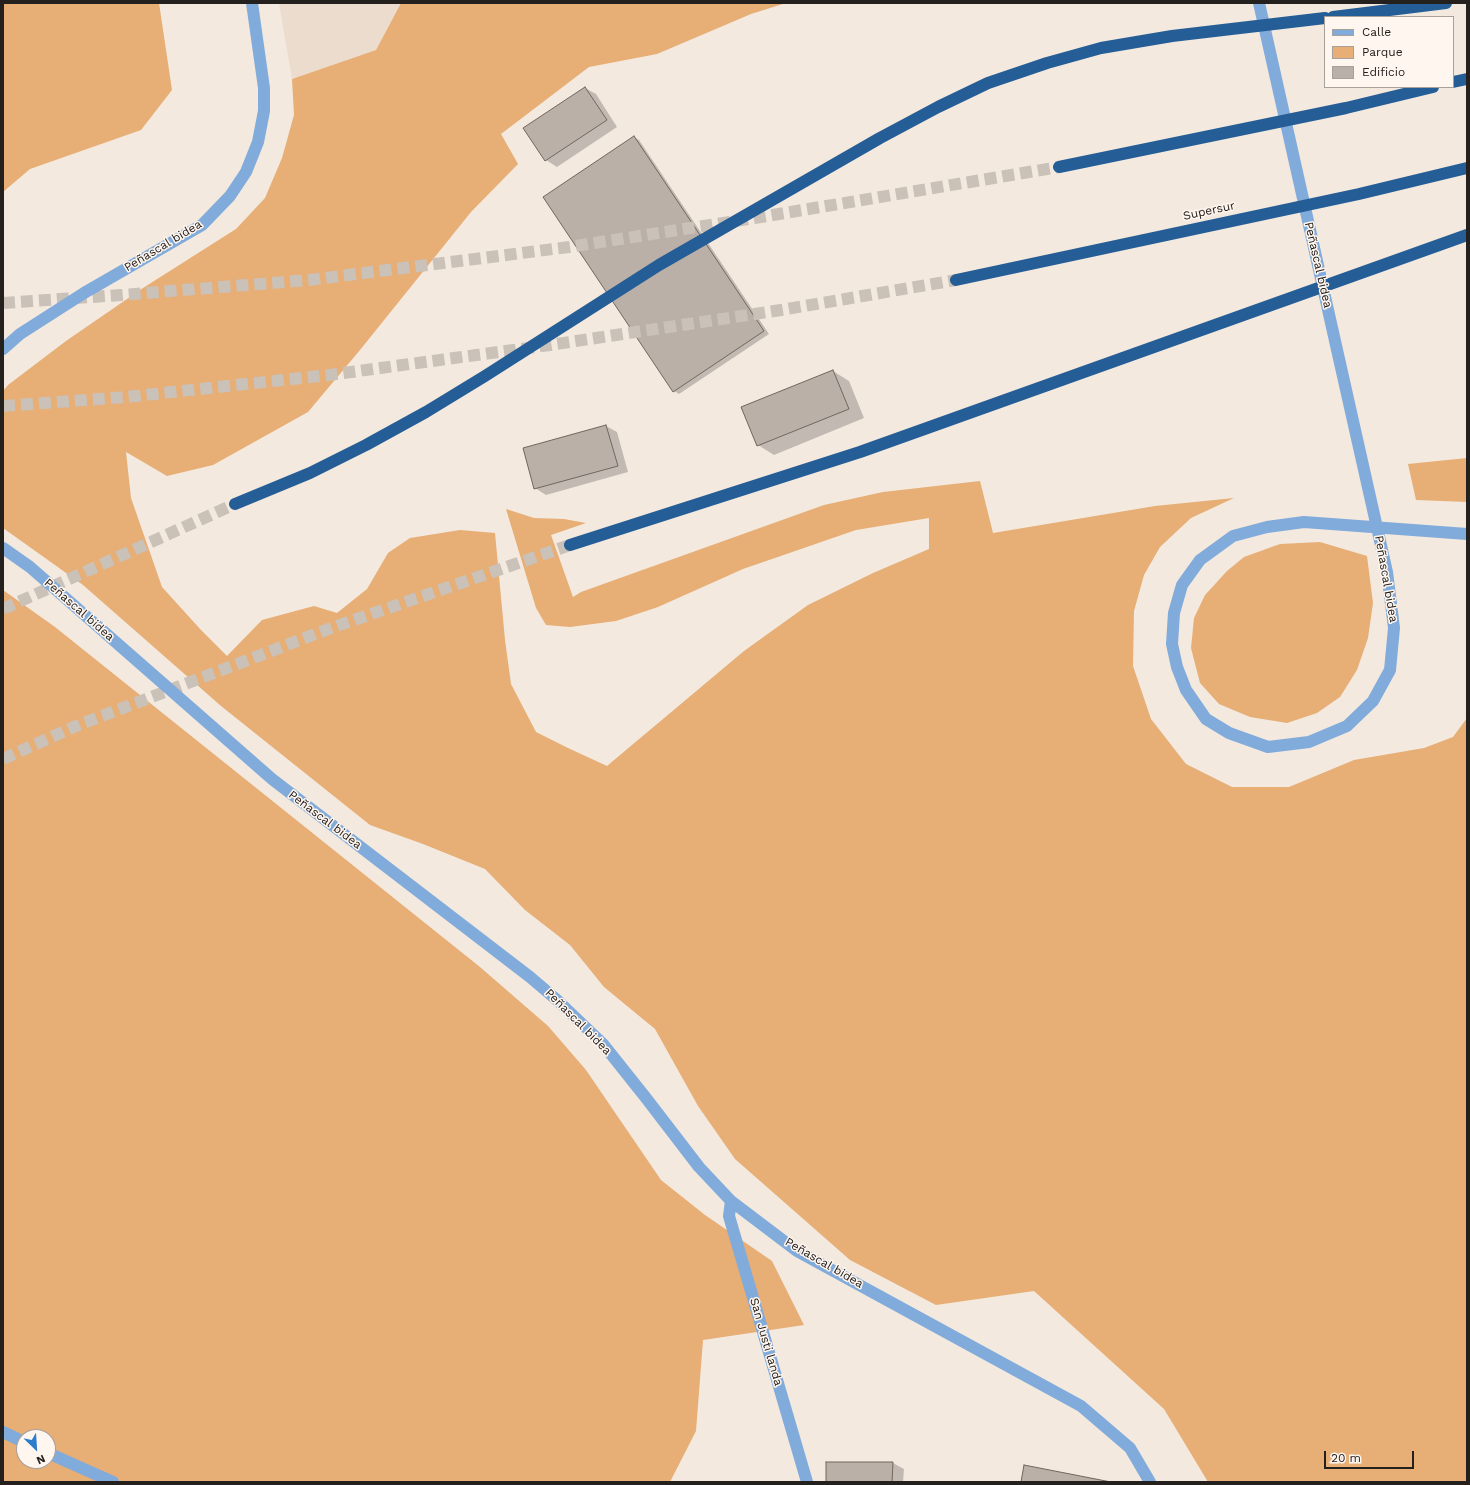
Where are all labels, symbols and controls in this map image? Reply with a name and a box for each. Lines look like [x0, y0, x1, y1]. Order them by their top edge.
legend [1324, 16, 1454, 88]
text: Calle [1362, 25, 1391, 39]
text: Parque [1362, 45, 1403, 59]
text: Edificio [1362, 65, 1405, 79]
street label: Supersur [1182, 198, 1236, 224]
street label: Peñascal bidea [122, 217, 204, 275]
street label: Peñascal bidea [1301, 221, 1335, 309]
street label: Peñascal bidea [1371, 534, 1401, 624]
street label: Peñascal bidea [41, 576, 117, 644]
street label: Peñascal bidea [286, 788, 364, 852]
street label: Peñascal bidea [542, 986, 614, 1058]
street label: Peñascal bidea [782, 1235, 866, 1291]
street label: San Justi landa [747, 1296, 785, 1388]
north arrow [16, 1429, 56, 1469]
scale bar [1326, 1443, 1416, 1469]
text: 20 m [1331, 1451, 1361, 1465]
text: N [34, 1452, 47, 1467]

